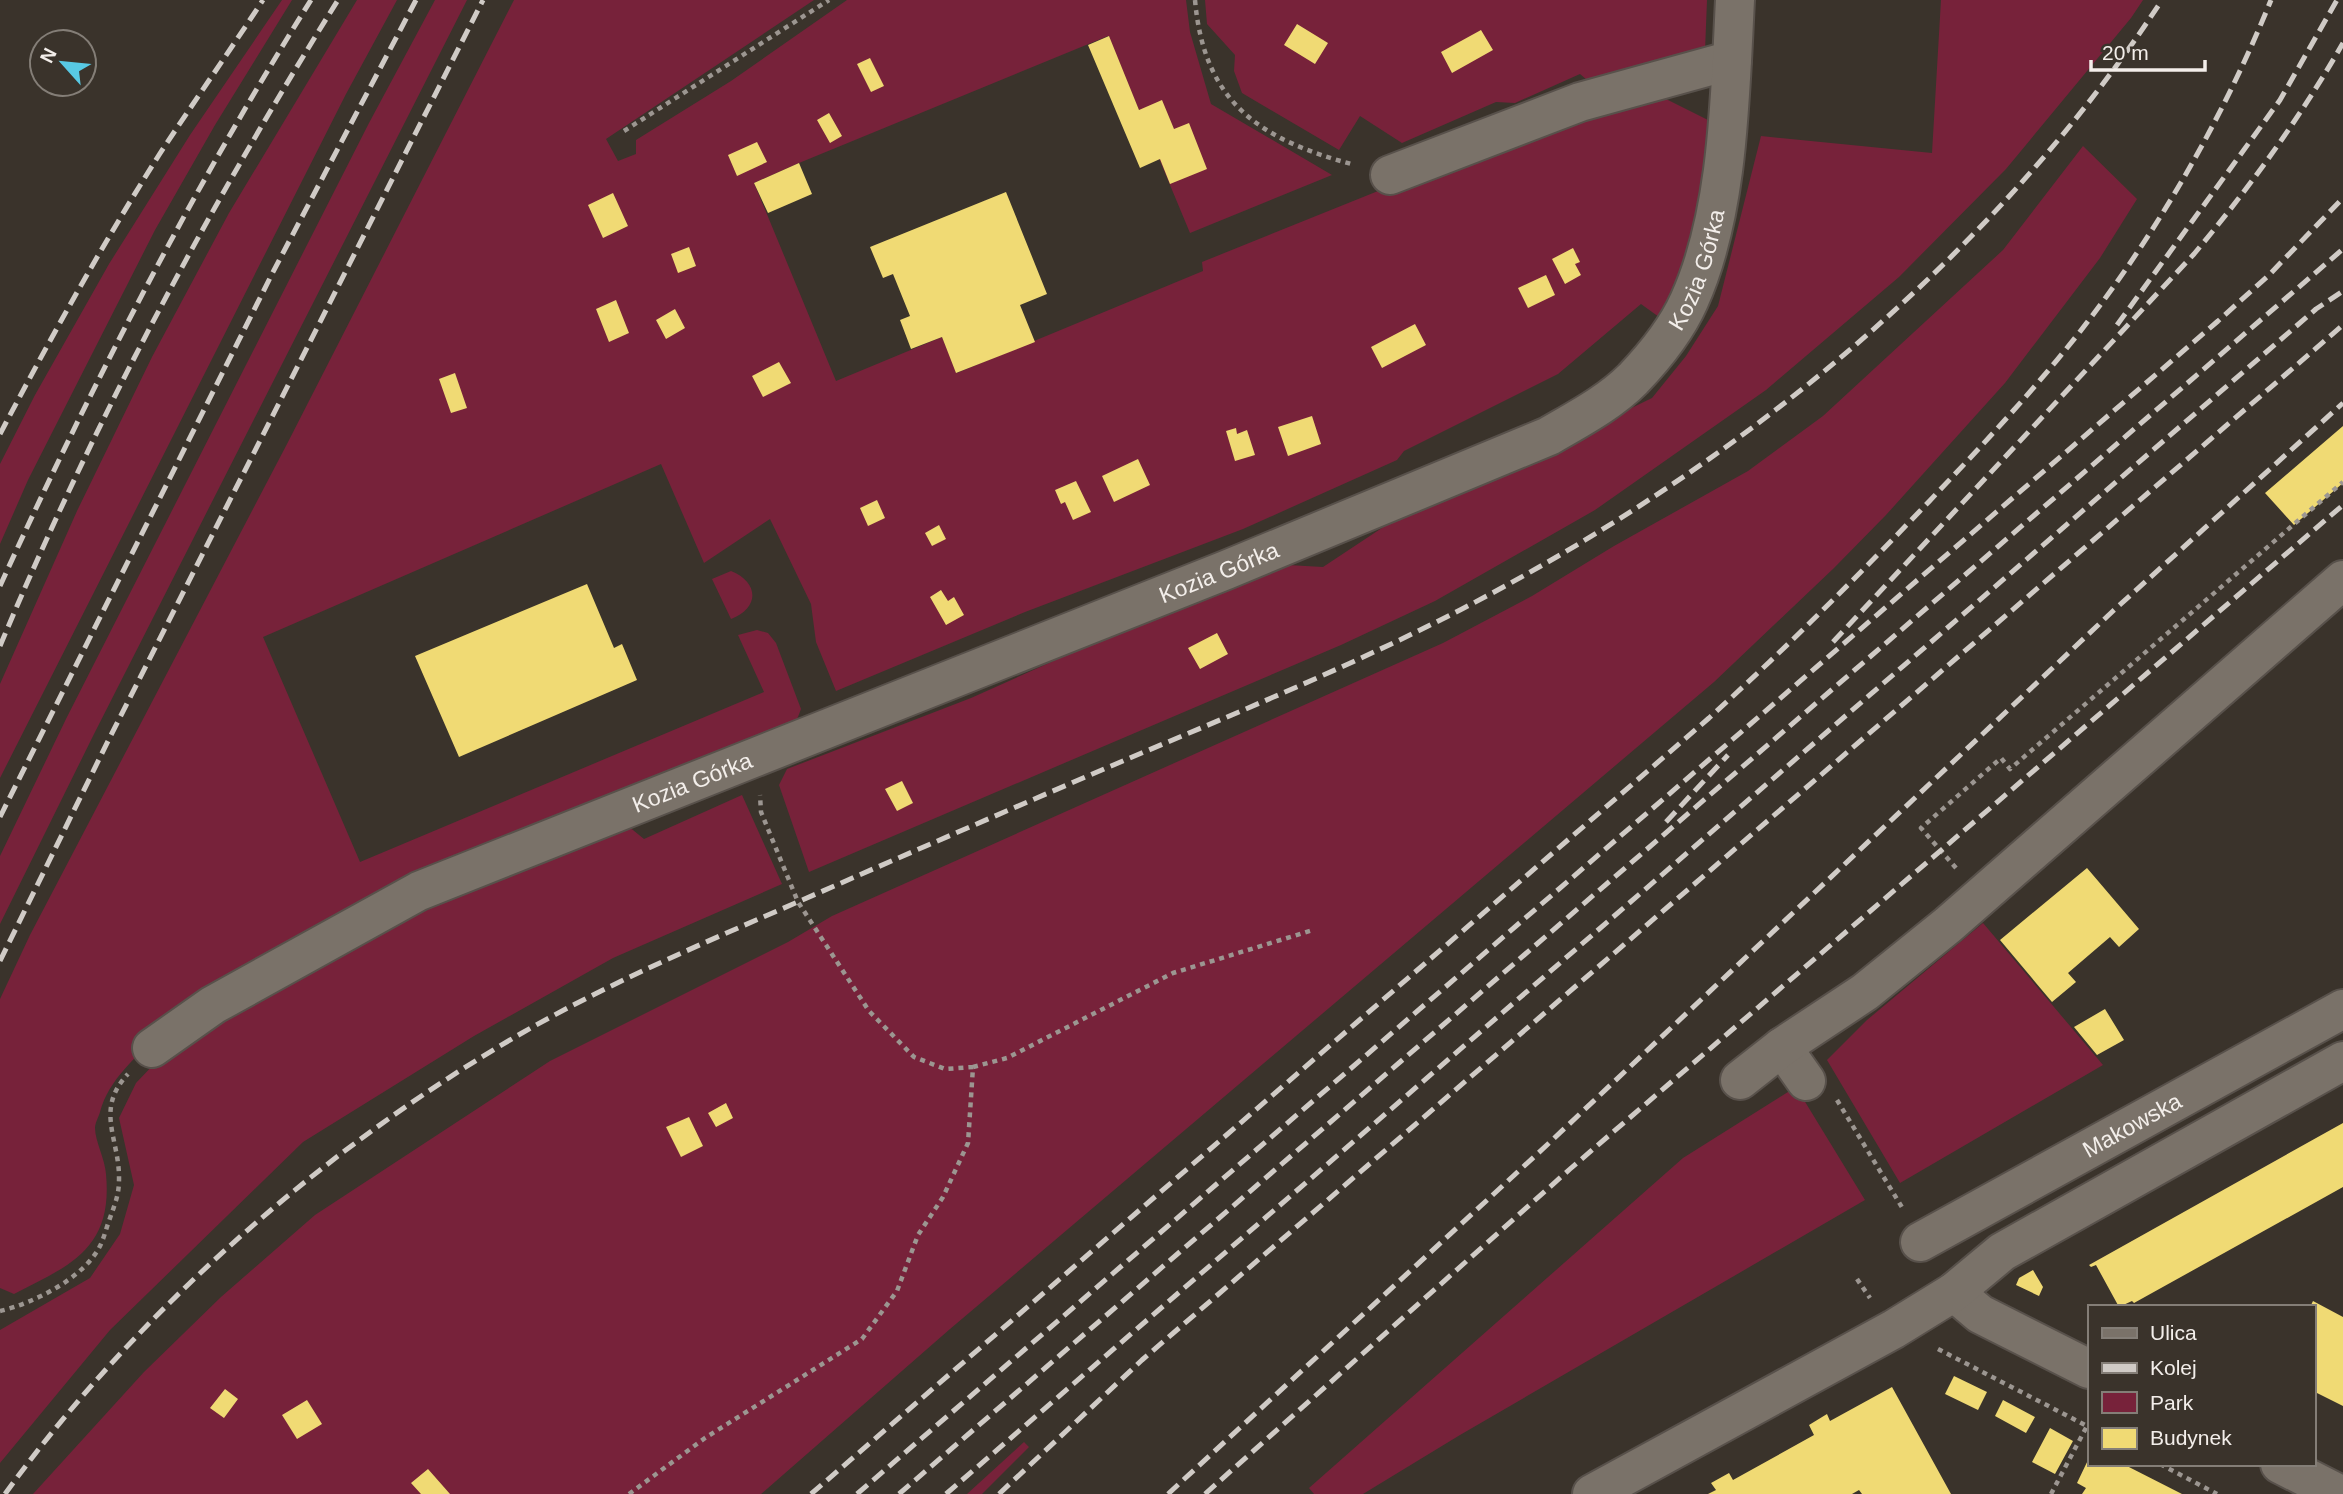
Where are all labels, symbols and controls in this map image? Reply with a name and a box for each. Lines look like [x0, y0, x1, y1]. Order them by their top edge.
north arrow [28, 28, 98, 98]
scale bar [2091, 28, 2205, 72]
text: 20 m [2102, 41, 2149, 64]
text: N [36, 45, 61, 66]
street label: Kozia Górka [1663, 207, 1730, 335]
street label: Kozia Górka [1155, 537, 1283, 608]
street label: Kozia Górka [628, 747, 756, 818]
street label: Makowska [2078, 1088, 2186, 1163]
legend [2088, 1305, 2315, 1466]
text: Ulica [2150, 1321, 2197, 1344]
text: Kolej [2150, 1356, 2197, 1379]
text: Park [2150, 1391, 2194, 1414]
text: Budynek [2150, 1426, 2232, 1449]

